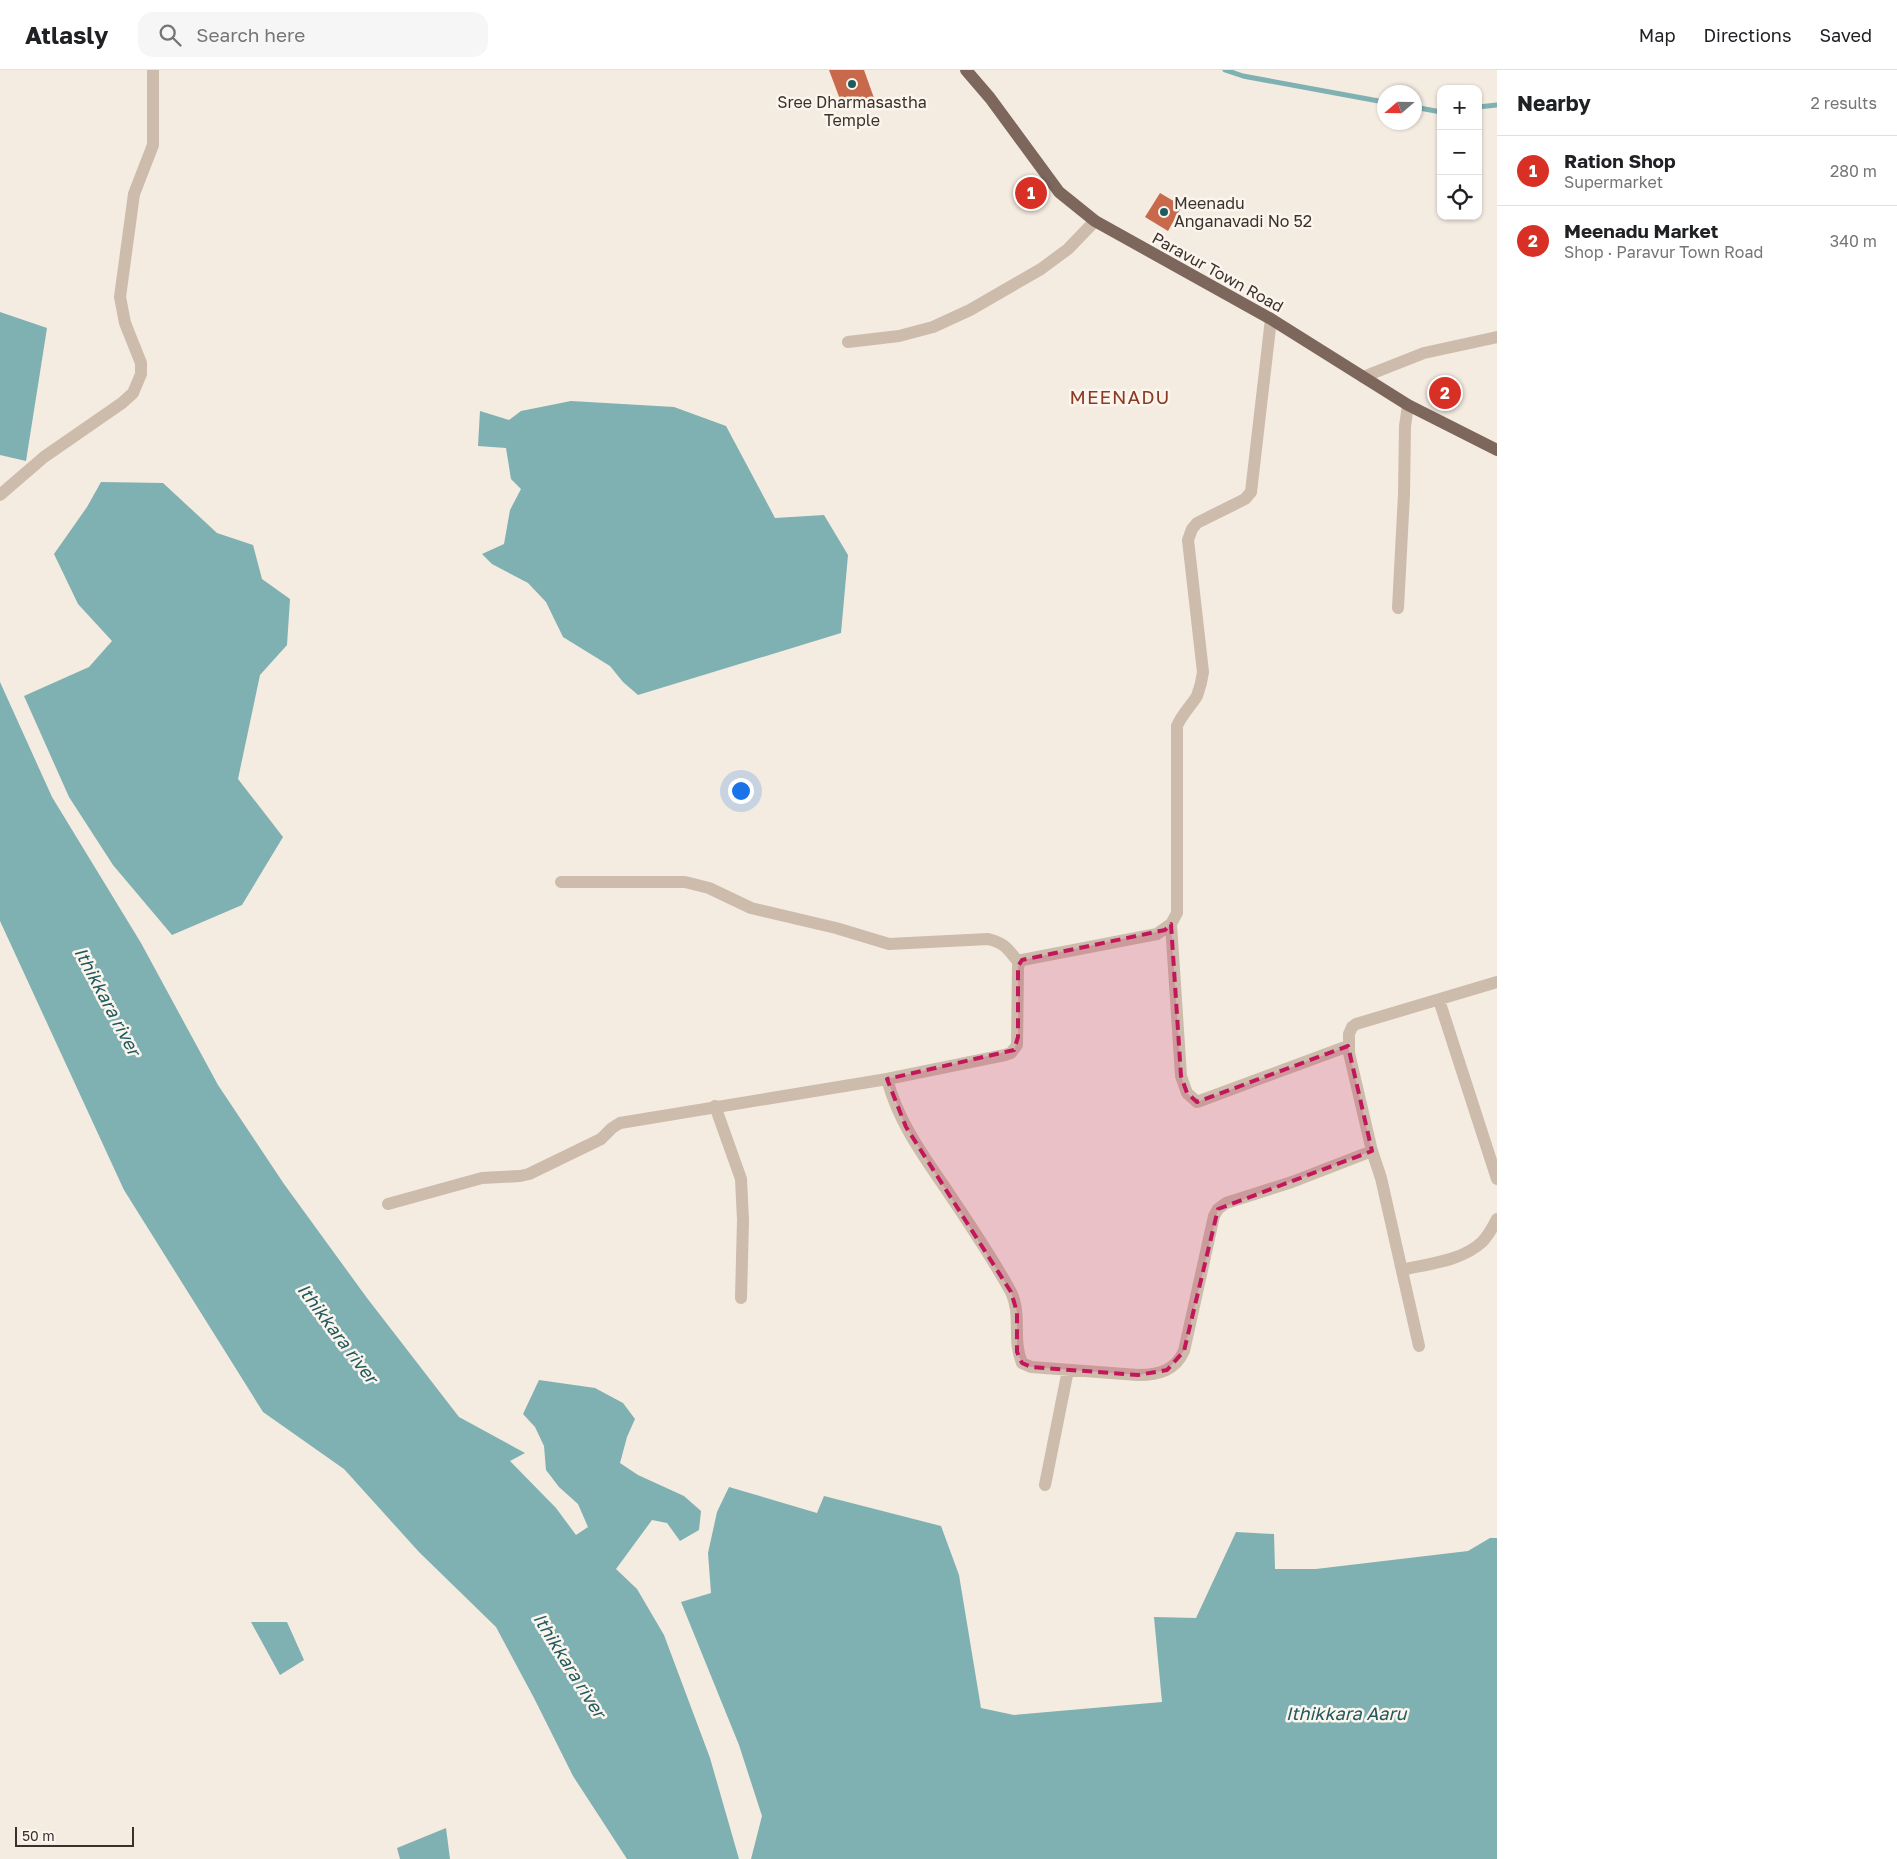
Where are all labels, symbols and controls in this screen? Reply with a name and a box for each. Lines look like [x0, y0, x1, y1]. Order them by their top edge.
search box [138, 12, 488, 57]
text: Atlasly [25, 20, 108, 49]
icon: search [156, 21, 184, 49]
text: Search here [196, 23, 305, 46]
text: Map [1639, 24, 1675, 46]
text: Directions [1703, 24, 1791, 46]
text: Saved [1819, 24, 1872, 46]
marker: Sree Dharmasastha Temple [846, 78, 858, 90]
north arrow [1377, 85, 1422, 130]
map controls [1437, 85, 1482, 220]
button: + [1437, 85, 1482, 130]
text: Nearby [1517, 90, 1591, 116]
place label: Sree Dharmasastha Temple [777, 92, 927, 130]
text: 2 results [1811, 93, 1877, 113]
button: − [1437, 130, 1482, 175]
text: Ration Shop [1564, 149, 1676, 172]
text: 1 [1529, 161, 1537, 181]
text: 280 m [1830, 161, 1877, 181]
text: Supermarket [1564, 172, 1663, 192]
pin: 1 [1015, 174, 1047, 212]
button: locate [1437, 175, 1482, 220]
place label: Meenadu Anganavadi No 52 [1174, 193, 1312, 231]
marker: Meenadu Anganavadi No 52 [1158, 206, 1170, 218]
text: Meenadu Market [1564, 219, 1718, 242]
street label: Paravur Town Road [1149, 228, 1287, 316]
text: 2 [1528, 231, 1538, 251]
text: 340 m [1830, 231, 1877, 251]
text: Shop · Paravur Town Road [1564, 242, 1763, 262]
pin: 2 [1429, 374, 1461, 412]
district label: MEENADU [1070, 385, 1170, 408]
your location [728, 778, 754, 804]
water label: Ithikkara river [70, 943, 147, 1062]
water label: Ithikkara river [293, 1279, 385, 1390]
water label: Ithikkara river [529, 1608, 613, 1724]
water label: Ithikkara Aaru [1286, 1702, 1407, 1724]
scale bar [15, 1824, 134, 1847]
text: 50 m [22, 1827, 55, 1844]

